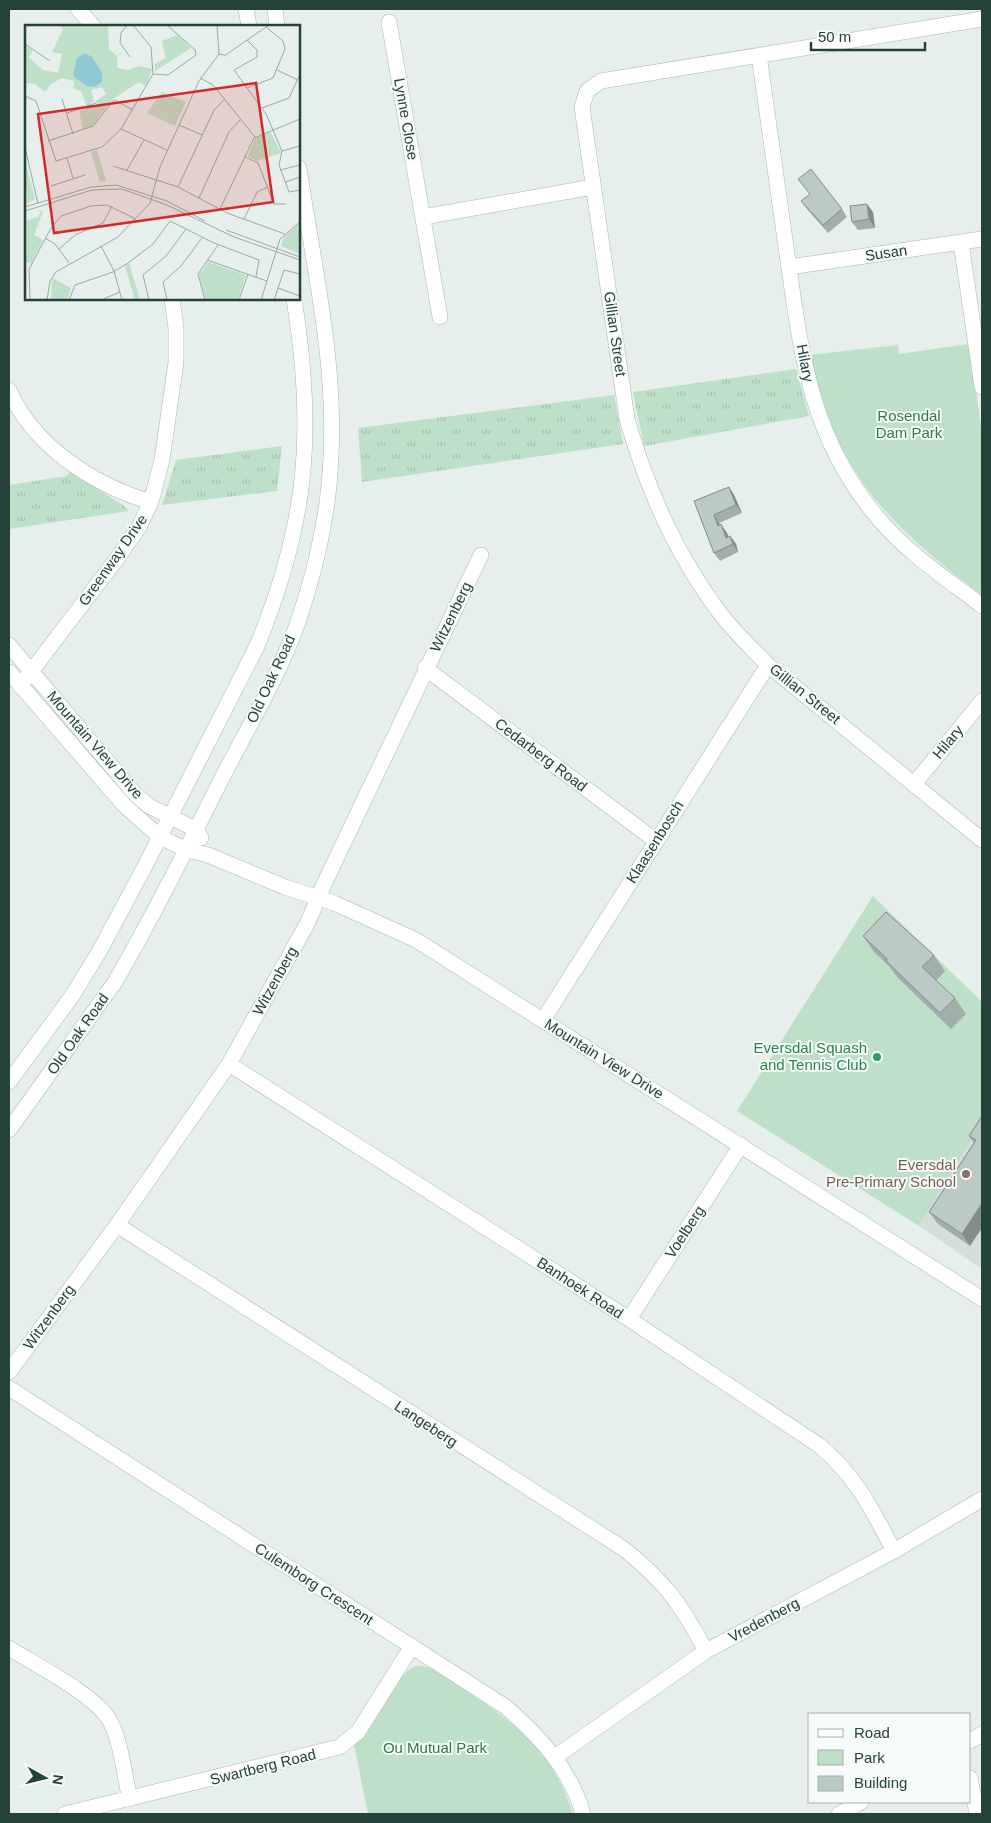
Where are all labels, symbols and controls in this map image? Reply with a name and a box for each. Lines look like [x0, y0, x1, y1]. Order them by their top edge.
scale bar [811, 20, 925, 52]
inset map [25, 25, 300, 300]
text: 50 m [818, 28, 851, 45]
street label: Lynne Close [391, 77, 422, 161]
street label: Susan [864, 241, 908, 264]
street label: Gillian Street [601, 290, 630, 378]
street label: Hilary [793, 342, 818, 384]
park label: Rosendal Dam Park [876, 407, 943, 441]
street label: Greenway Drive [75, 511, 150, 609]
street label: Witzenberg [426, 579, 475, 655]
street label: Old Oak Road [243, 632, 298, 725]
street label: Gillian Street [767, 660, 845, 728]
street label: Mountain View Drive [44, 687, 147, 802]
street label: Cedarberg Road [492, 714, 591, 795]
street label: Hilary [929, 721, 967, 762]
street label: Klaasenbosch [622, 797, 687, 886]
street label: Witzenberg [249, 943, 300, 1018]
street label: Old Oak Road [43, 990, 112, 1078]
street label: Mountain View Drive [542, 1015, 667, 1102]
place label: Eversdal Squash and Tennis Club [754, 1039, 867, 1073]
marker: Eversdal Squash and Tennis Club [871, 1051, 883, 1063]
place label: Eversdal Pre-Primary School [826, 1156, 956, 1190]
marker: Eversdal Pre-Primary School [960, 1168, 972, 1180]
street label: Voelberg [661, 1202, 708, 1261]
street label: Banhoek Road [534, 1253, 627, 1322]
street label: Witzenberg [19, 1281, 78, 1352]
street label: Langeberg [392, 1397, 461, 1450]
street label: Culemborg Crescent [252, 1539, 377, 1629]
street label: Vredenberg [725, 1594, 802, 1645]
legend [808, 1713, 971, 1803]
text: Road [854, 1724, 890, 1741]
park label: Ou Mutual Park [383, 1739, 488, 1756]
street label: Swartberg Road [208, 1745, 318, 1788]
text: Park [854, 1749, 885, 1766]
north arrow [20, 1753, 70, 1803]
text: N [49, 1774, 67, 1786]
text: Building [854, 1774, 907, 1791]

